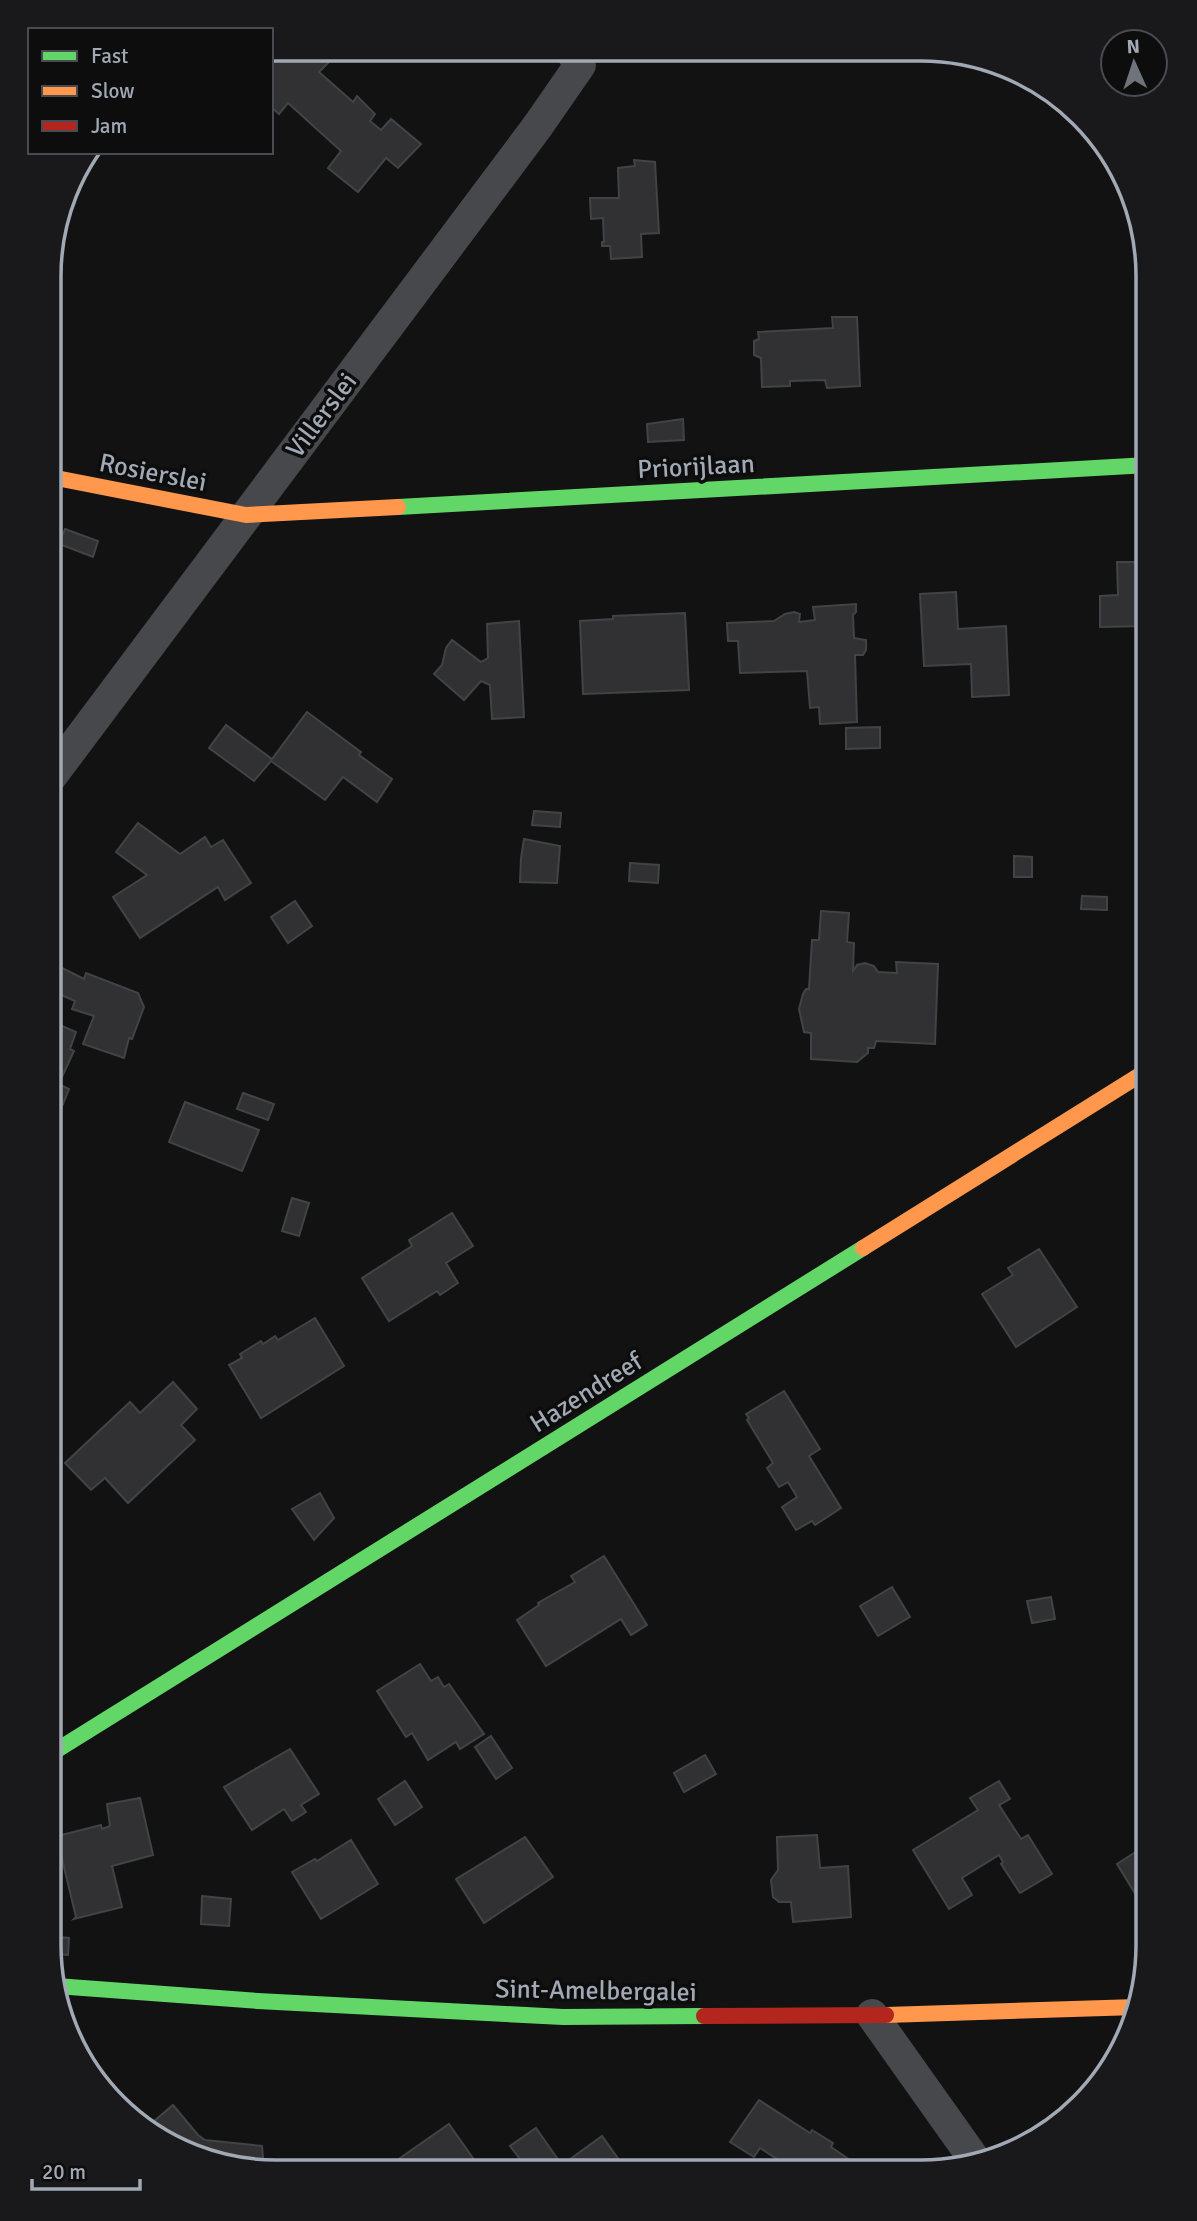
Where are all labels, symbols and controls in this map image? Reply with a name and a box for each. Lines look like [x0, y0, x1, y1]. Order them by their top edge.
legend [28, 28, 273, 154]
north arrow [1099, 28, 1169, 98]
text: N [1126, 35, 1140, 59]
text: Fast [91, 43, 128, 69]
text: Slow [91, 78, 135, 104]
text: Jam [91, 113, 127, 139]
street label: Villerslei [279, 367, 364, 464]
street label: Rosierslei [96, 447, 209, 499]
street label: Priorijlaan [637, 448, 756, 486]
street label: Hazendreef [524, 1345, 650, 1440]
street label: Sint-Amelbergalei [495, 1973, 697, 2009]
scale bar [32, 2148, 140, 2192]
text: 20 m [42, 2159, 86, 2185]

